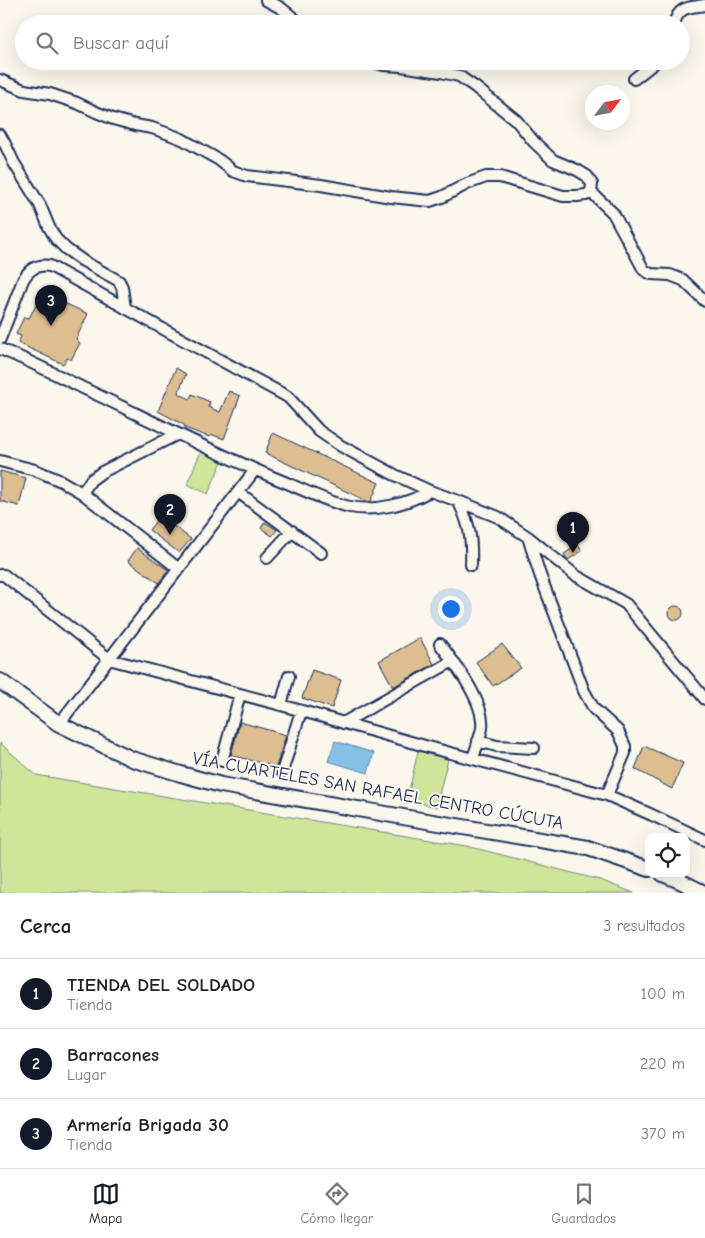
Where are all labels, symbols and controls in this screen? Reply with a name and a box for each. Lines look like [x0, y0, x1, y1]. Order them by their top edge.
search box [15, 15, 690, 70]
icon: search [33, 29, 61, 57]
text: Buscar aquí [73, 32, 169, 54]
north arrow [585, 85, 630, 130]
pin: 3 [35, 285, 67, 326]
pin: 2 [154, 494, 186, 535]
pin: 1 [557, 512, 589, 553]
your location [438, 596, 464, 622]
street label: VÍA CUARTELES SAN RAFAEL CENTRO CÚCUTA [191, 747, 565, 834]
map controls [645, 833, 690, 878]
button: locate [645, 833, 690, 878]
text: Cerca [20, 914, 71, 938]
text: 3 resultados [603, 917, 685, 935]
text: TIENDA DEL SOLDADO [67, 974, 255, 996]
text: 1 [33, 985, 39, 1003]
text: 100 m [641, 985, 685, 1003]
text: Tienda [67, 996, 113, 1014]
text: Barracones [67, 1044, 159, 1066]
text: 2 [32, 1055, 40, 1073]
text: 220 m [640, 1055, 685, 1073]
text: Lugar [67, 1066, 106, 1084]
text: Armería Brigada 30 [67, 1114, 229, 1136]
text: 3 [32, 1125, 40, 1143]
text: 370 m [641, 1125, 685, 1143]
text: Tienda [67, 1136, 113, 1154]
tab: Mapa [89, 1180, 123, 1227]
tab: Cómo llegar [300, 1180, 373, 1227]
tab: Guardados [551, 1180, 616, 1227]

